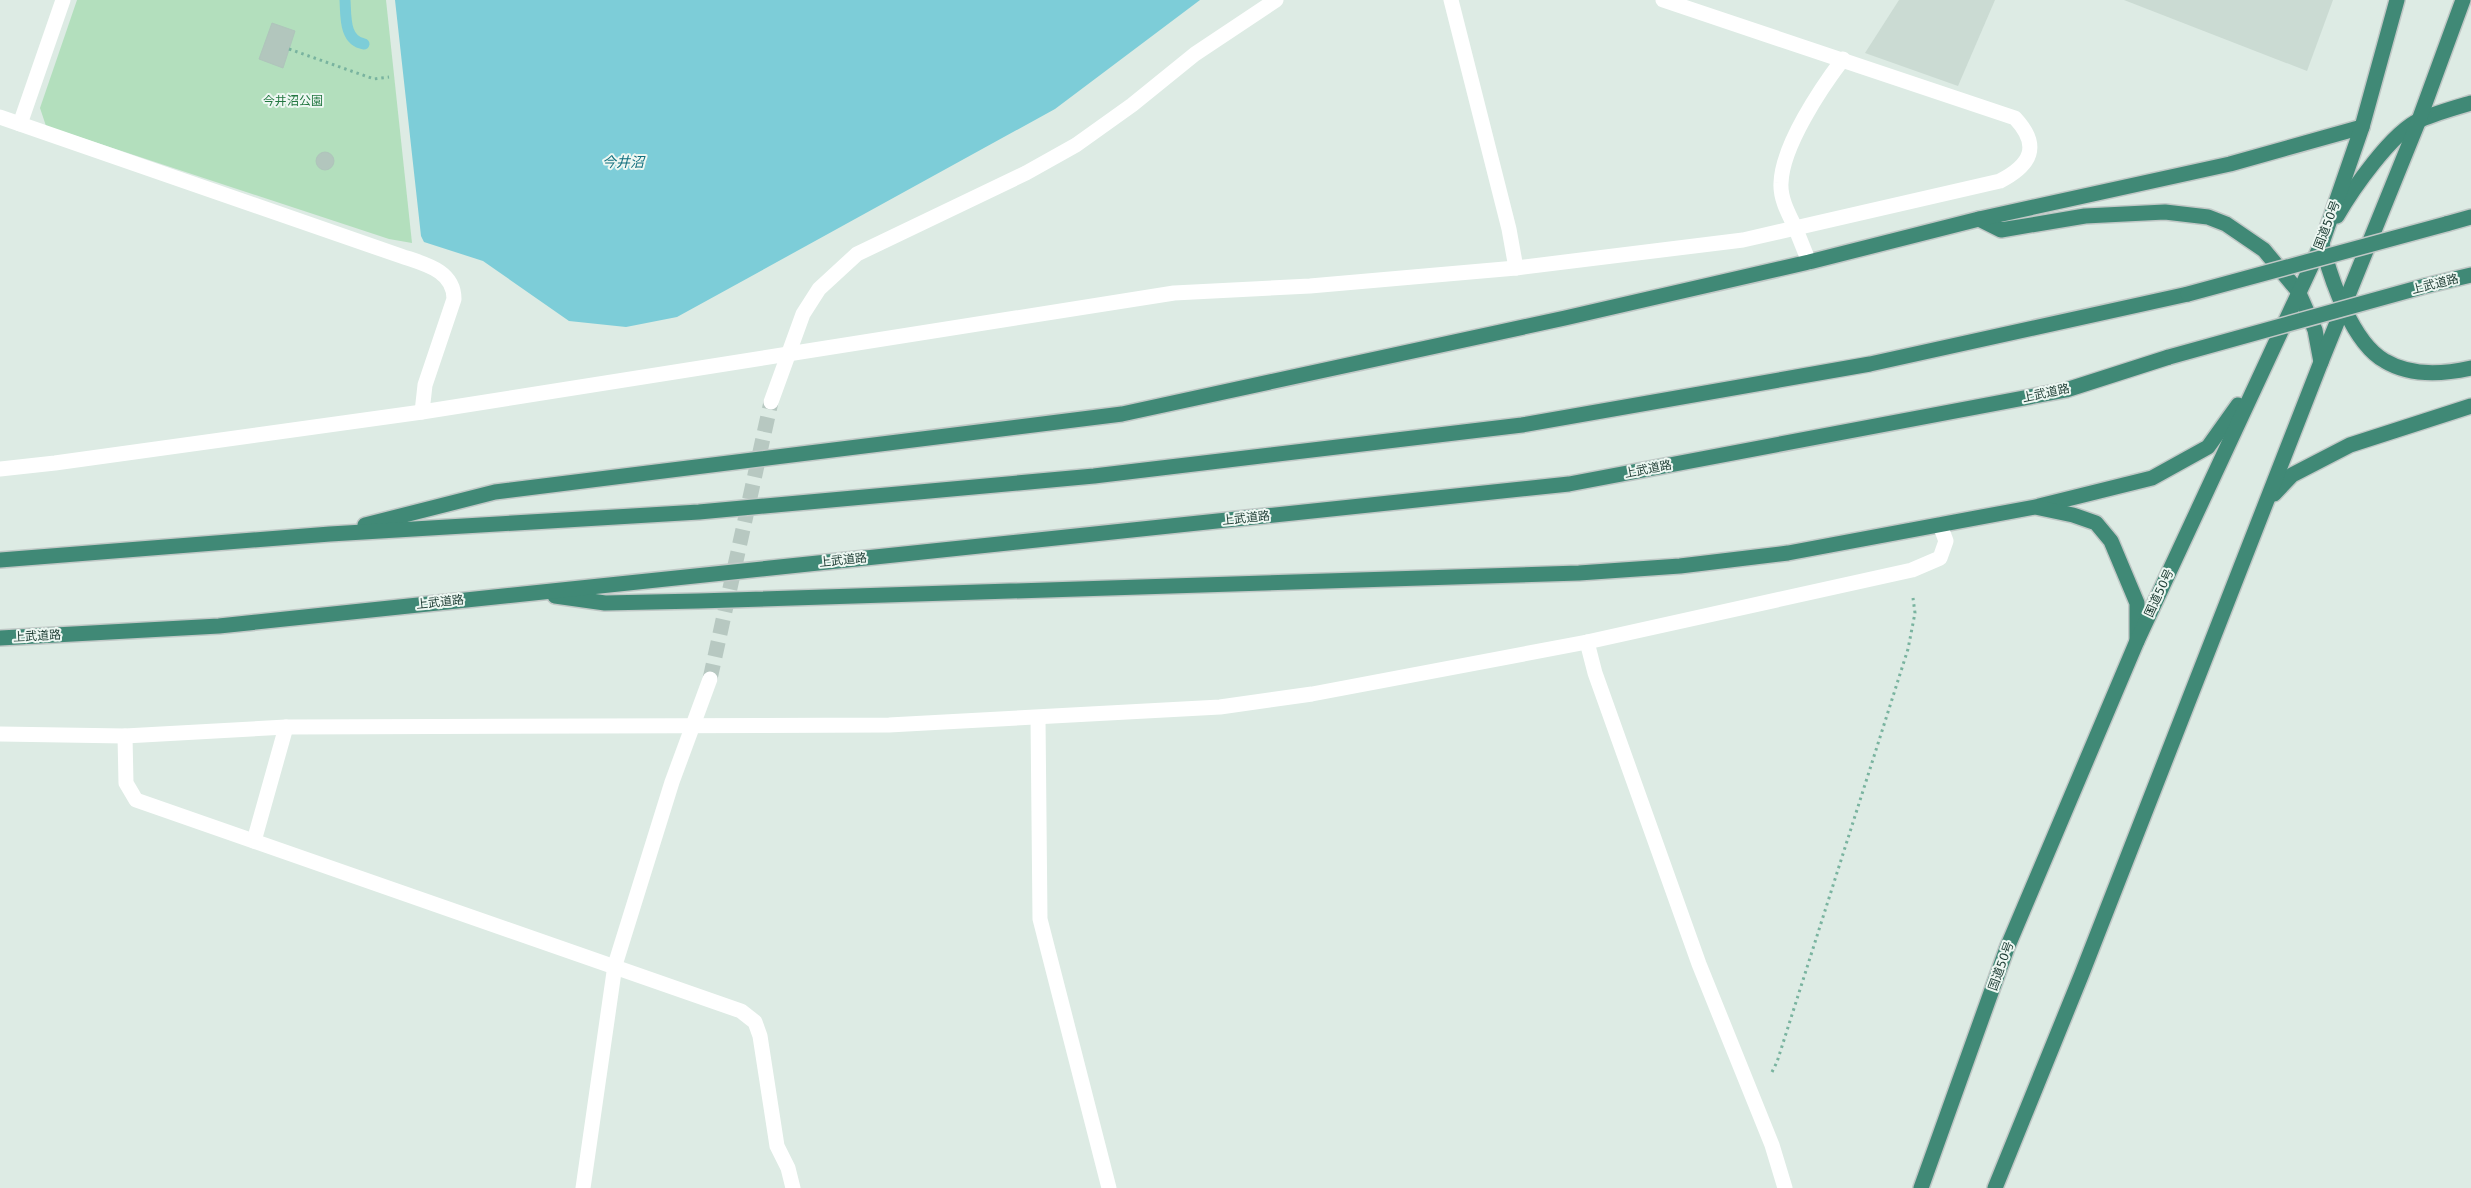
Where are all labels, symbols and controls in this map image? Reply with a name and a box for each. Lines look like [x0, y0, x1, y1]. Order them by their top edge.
park label: 今井沼公園 [263, 94, 323, 108]
water label: 今井沼 [602, 154, 646, 170]
street label: 国道50号 [2311, 199, 2343, 251]
street label: 上武道路 [2410, 271, 2460, 297]
street label: 上武道路 [2021, 381, 2071, 405]
street label: 上武道路 [1623, 458, 1673, 480]
street label: 上武道路 [1221, 509, 1271, 527]
street label: 上武道路 [818, 551, 868, 569]
street label: 国道50号 [2142, 567, 2176, 619]
street label: 上武道路 [415, 593, 465, 611]
street label: 上武道路 [13, 628, 61, 644]
street label: 国道50号 [1986, 940, 2016, 992]

